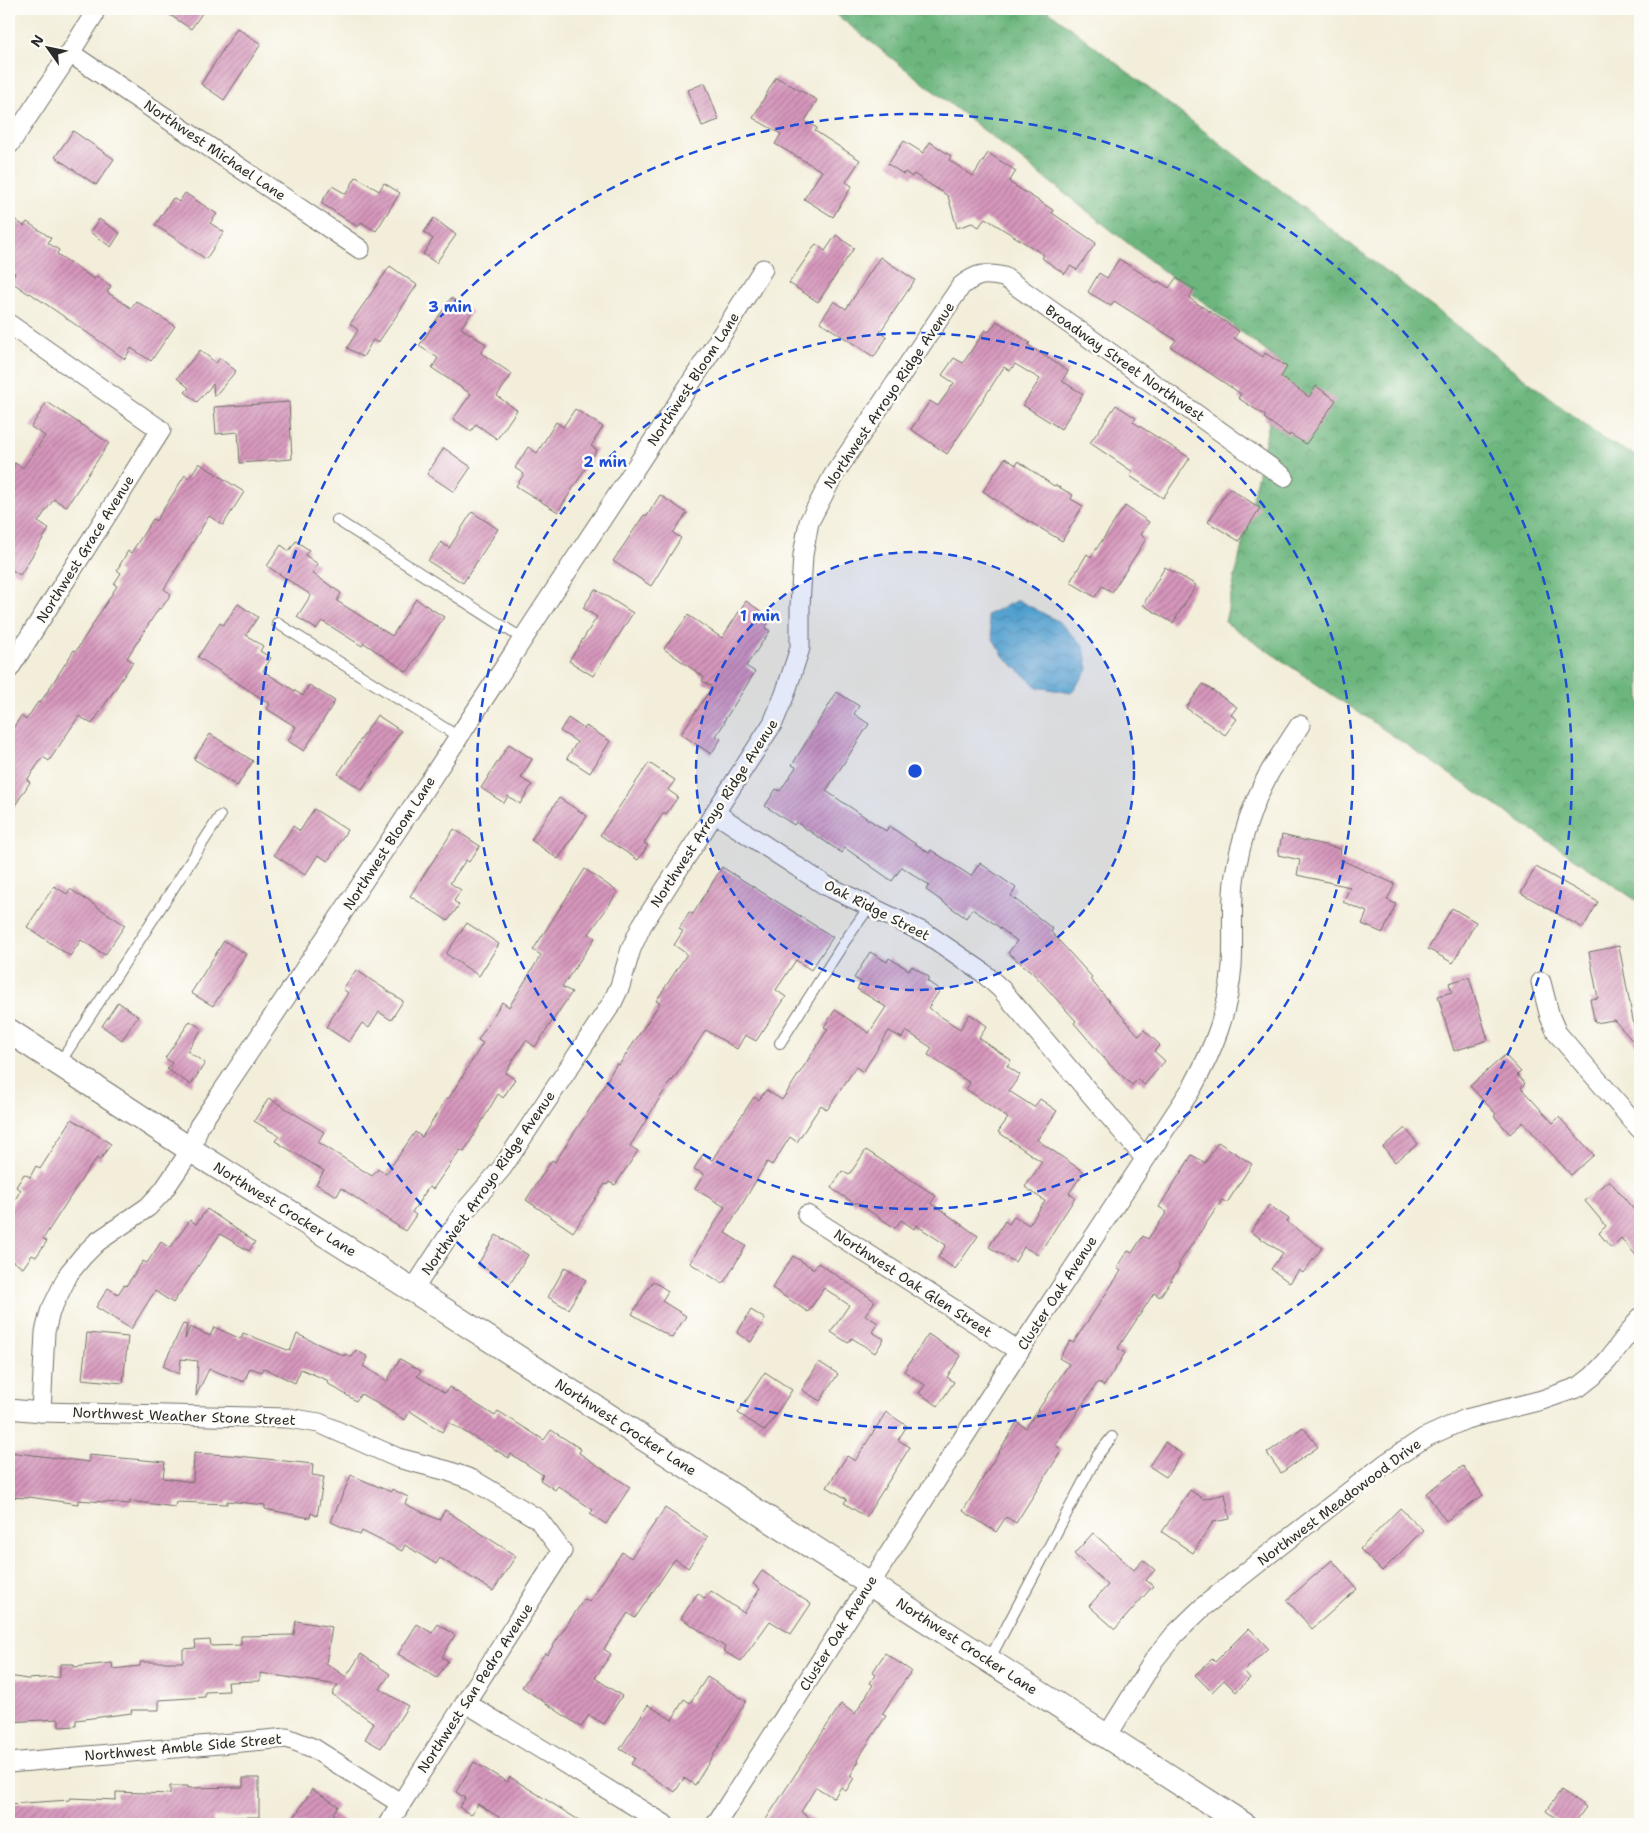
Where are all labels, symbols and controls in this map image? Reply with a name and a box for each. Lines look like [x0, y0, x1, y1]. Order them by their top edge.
north arrow [22, 22, 72, 72]
text: N [27, 31, 48, 50]
street label: Northwest Michael Lane [141, 96, 289, 204]
text: 3 min [428, 297, 472, 317]
street label: Northwest Arroyo Ridge Avenue [820, 298, 958, 492]
street label: Broadway Street Northwest [1042, 301, 1208, 425]
street label: Northwest Bloom Lane [643, 309, 743, 449]
text: 2 min [583, 452, 627, 472]
street label: Northwest Grace Avenue [32, 472, 138, 626]
text: 1 min [740, 606, 780, 626]
street label: Northwest Arroyo Ridge Avenue [646, 715, 782, 911]
centre of rings [906, 762, 924, 780]
street label: Northwest Bloom Lane [339, 773, 439, 913]
street label: Oak Ridge Street [821, 876, 933, 944]
street label: Northwest Arroyo Ridge Avenue [417, 1087, 559, 1279]
street label: Northwest Crocker Lane [210, 1158, 360, 1260]
street label: Northwest Oak Glen Street [830, 1225, 996, 1341]
street label: Cluster Oak Avenue [1013, 1232, 1101, 1354]
street label: Northwest Crocker Lane [552, 1374, 700, 1480]
street label: Northwest Weather Stone Street [72, 1403, 296, 1429]
street label: Northwest Meadowood Drive [1254, 1434, 1424, 1569]
street label: Cluster Oak Avenue [795, 1572, 881, 1694]
street label: Northwest Crocker Lane [893, 1593, 1041, 1699]
street label: Northwest San Pedro Avenue [413, 1600, 537, 1776]
street label: Northwest Amble Side Street [84, 1729, 282, 1765]

